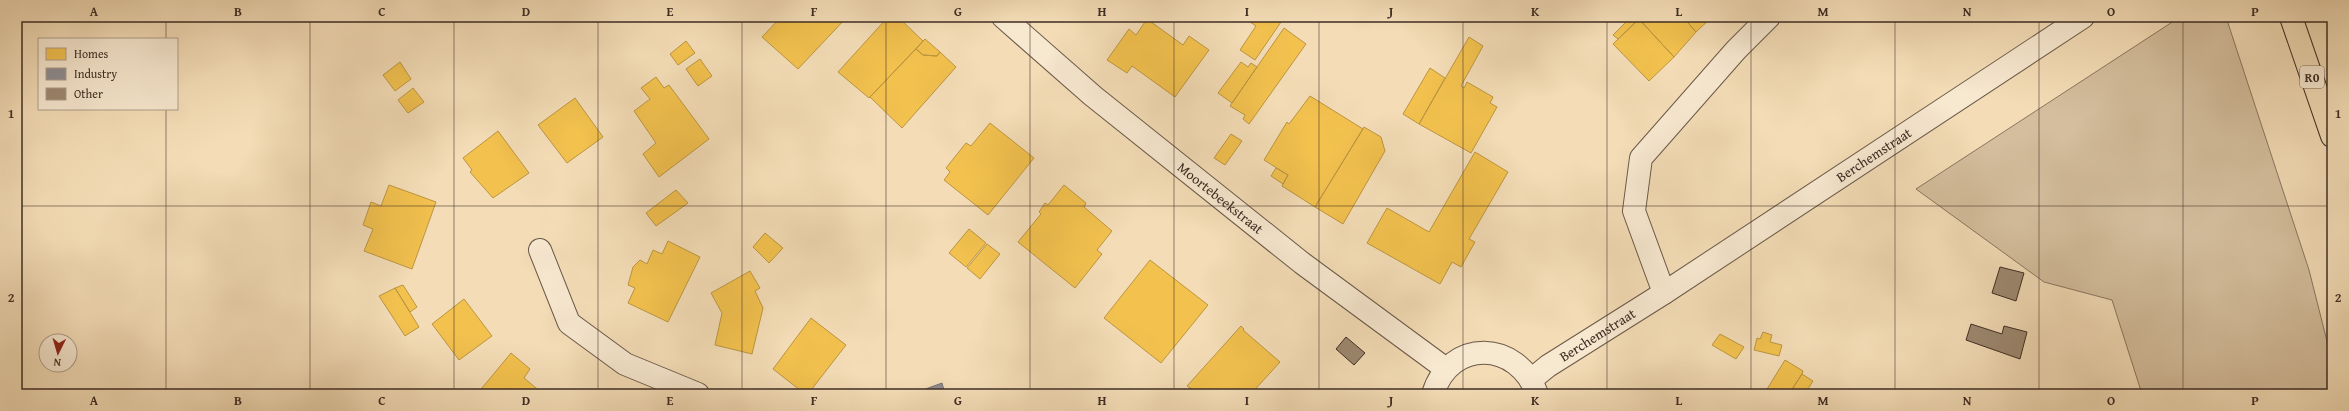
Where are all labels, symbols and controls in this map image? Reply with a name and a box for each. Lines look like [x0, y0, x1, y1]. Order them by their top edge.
text: A [90, 2, 99, 21]
text: B [234, 2, 242, 21]
text: C [378, 2, 386, 21]
text: D [522, 2, 530, 21]
text: E [667, 2, 674, 21]
text: F [811, 2, 818, 21]
text: G [954, 2, 962, 21]
text: H [1097, 2, 1107, 21]
text: I [1245, 2, 1249, 21]
text: J [1387, 2, 1394, 21]
text: K [1531, 2, 1540, 21]
text: L [1676, 2, 1683, 21]
text: M [1817, 2, 1829, 21]
text: N [1963, 2, 1972, 21]
text: O [2107, 2, 2115, 21]
text: P [2251, 2, 2259, 21]
legend [38, 38, 178, 110]
text: Homes [74, 45, 109, 62]
text: Industry [74, 65, 117, 82]
road number: R0 [2300, 66, 2324, 88]
text: Other [74, 85, 103, 102]
text: 1 [8, 104, 14, 123]
text: 1 [2335, 104, 2341, 123]
street label: Berchemstraat [1832, 123, 1915, 187]
street label: Moortebeekstraat [1173, 157, 1268, 239]
text: 2 [8, 288, 15, 307]
text: 2 [2335, 288, 2342, 307]
street label: Berchemstraat [1556, 303, 1639, 366]
north arrow [38, 333, 78, 373]
text: N [52, 355, 61, 371]
text: A [90, 391, 99, 410]
text: B [234, 391, 242, 410]
text: C [378, 391, 386, 410]
text: D [522, 391, 530, 410]
text: E [667, 391, 674, 410]
text: F [811, 391, 818, 410]
text: G [954, 391, 962, 410]
text: H [1097, 391, 1107, 410]
text: I [1245, 391, 1249, 410]
text: J [1387, 391, 1394, 410]
text: K [1531, 391, 1540, 410]
text: L [1676, 391, 1683, 410]
text: M [1817, 391, 1829, 410]
text: N [1963, 391, 1972, 410]
text: O [2107, 391, 2115, 410]
text: P [2251, 391, 2259, 410]

